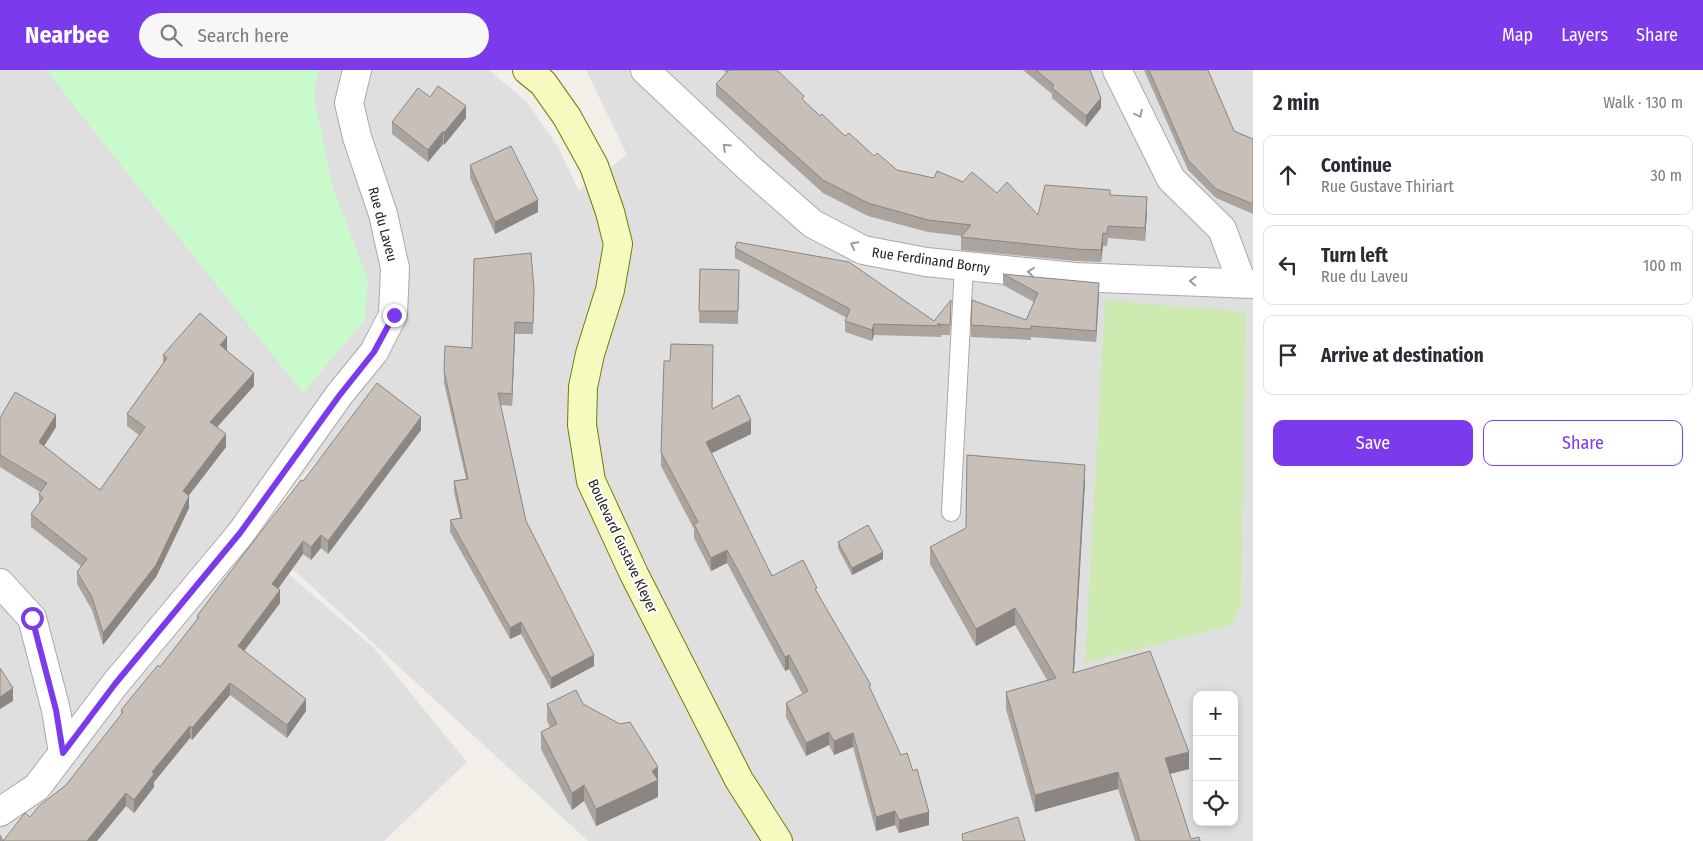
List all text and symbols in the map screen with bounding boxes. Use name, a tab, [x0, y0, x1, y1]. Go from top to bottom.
search box	[139, 13, 489, 58]
text: Nearbee	[25, 21, 109, 49]
icon: search	[157, 21, 185, 49]
text: Search here	[197, 24, 289, 47]
text: Map	[1502, 24, 1533, 46]
text: Layers	[1561, 24, 1608, 46]
text: Share	[1636, 24, 1678, 46]
text: 2 min	[1273, 90, 1320, 116]
text: Walk · 130 m	[1603, 93, 1683, 112]
one-way arrow	[1132, 109, 1143, 118]
one-way arrow	[722, 144, 731, 153]
text: Continue	[1321, 154, 1392, 177]
icon: ahead	[1274, 161, 1302, 189]
text: 30 m	[1650, 166, 1682, 185]
text: Rue Gustave Thiriart	[1321, 177, 1454, 196]
street label: Rue du Laveu	[364, 185, 401, 263]
one-way arrow	[850, 241, 859, 251]
street label: Rue Ferdinand Borny	[871, 244, 992, 277]
text: Turn left	[1321, 244, 1388, 267]
icon: left	[1274, 251, 1302, 279]
text: 100 m	[1643, 256, 1682, 275]
one-way arrow	[1026, 267, 1034, 278]
text: Rue du Laveu	[1321, 267, 1408, 286]
one-way arrow	[1189, 276, 1197, 287]
route end	[383, 304, 406, 327]
icon: arrive	[1274, 341, 1302, 369]
text: Arrive at destination	[1321, 344, 1484, 367]
button: Save	[1273, 420, 1473, 466]
button: Share	[1483, 420, 1683, 466]
street label: Boulevard Gustave Kleyer	[584, 477, 661, 616]
route start	[21, 607, 44, 630]
map controls	[1193, 691, 1238, 826]
button: +	[1193, 691, 1238, 736]
button: −	[1193, 736, 1238, 781]
button: locate	[1193, 781, 1238, 826]

